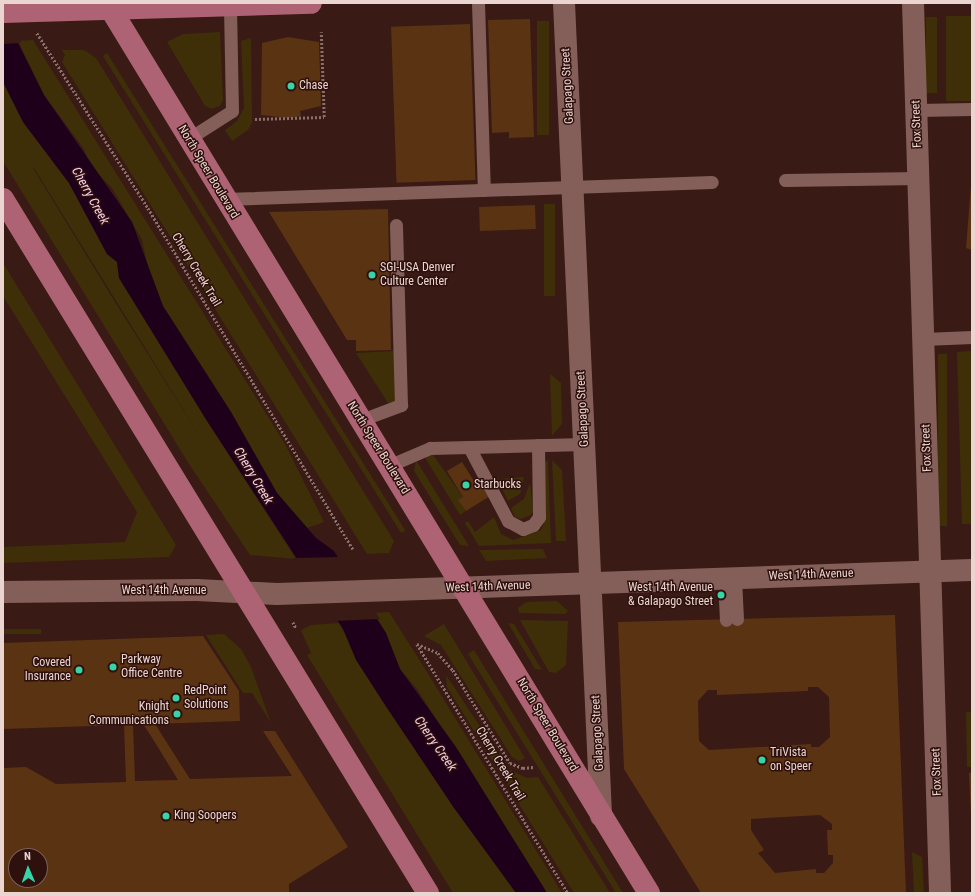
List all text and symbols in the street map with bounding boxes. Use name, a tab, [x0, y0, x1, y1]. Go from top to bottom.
street label: Galapago Street	[559, 48, 577, 124]
place label: Chase	[299, 79, 328, 93]
marker: Chase	[286, 81, 296, 91]
street label: Fox Street	[909, 100, 925, 148]
street label: North Speer Boulevard	[174, 123, 242, 221]
water label: Cherry Creek	[68, 164, 112, 228]
street label: Cherry Creek Trail	[168, 230, 224, 310]
place label: SGI-USA Denver Culture Center	[380, 261, 455, 289]
marker: SGI-USA Denver Culture Center	[367, 270, 377, 280]
street label: Galapago Street	[574, 371, 592, 447]
street label: North Speer Boulevard	[344, 399, 412, 497]
street label: Fox Street	[919, 424, 935, 472]
water label: Cherry Creek	[230, 445, 276, 507]
place label: Starbucks	[474, 478, 521, 492]
marker: Starbucks	[461, 480, 471, 490]
street label: West 14th Avenue	[768, 566, 854, 584]
street label: West 14th Avenue	[445, 578, 531, 596]
place label: West 14th Avenue & Galapago Street	[628, 581, 713, 609]
street label: West 14th Avenue	[122, 584, 206, 598]
marker: West 14th Avenue & Galapago Street	[716, 590, 726, 600]
place label: Parkway Office Centre	[121, 653, 182, 681]
place label: Covered Insurance	[25, 656, 71, 684]
marker: Parkway Office Centre	[108, 662, 118, 672]
marker: Covered Insurance	[74, 665, 84, 675]
street label: North Speer Boulevard	[513, 676, 581, 774]
place label: RedPoint Solutions	[184, 684, 228, 712]
marker: RedPoint Solutions	[171, 693, 181, 703]
street label: Galapago Street	[589, 695, 607, 771]
place label: Knight Communications	[89, 700, 169, 728]
marker: Knight Communications	[172, 709, 182, 719]
water label: Cherry Creek	[410, 714, 460, 774]
street label: Cherry Creek Trail	[472, 724, 528, 804]
place label: TriVista on Speer	[770, 746, 812, 774]
street label: Fox Street	[929, 748, 945, 796]
marker: TriVista on Speer	[757, 755, 767, 765]
place label: King Soopers	[174, 809, 237, 823]
marker: King Soopers	[161, 811, 171, 821]
north arrow	[8, 848, 48, 888]
text: N	[24, 850, 31, 863]

